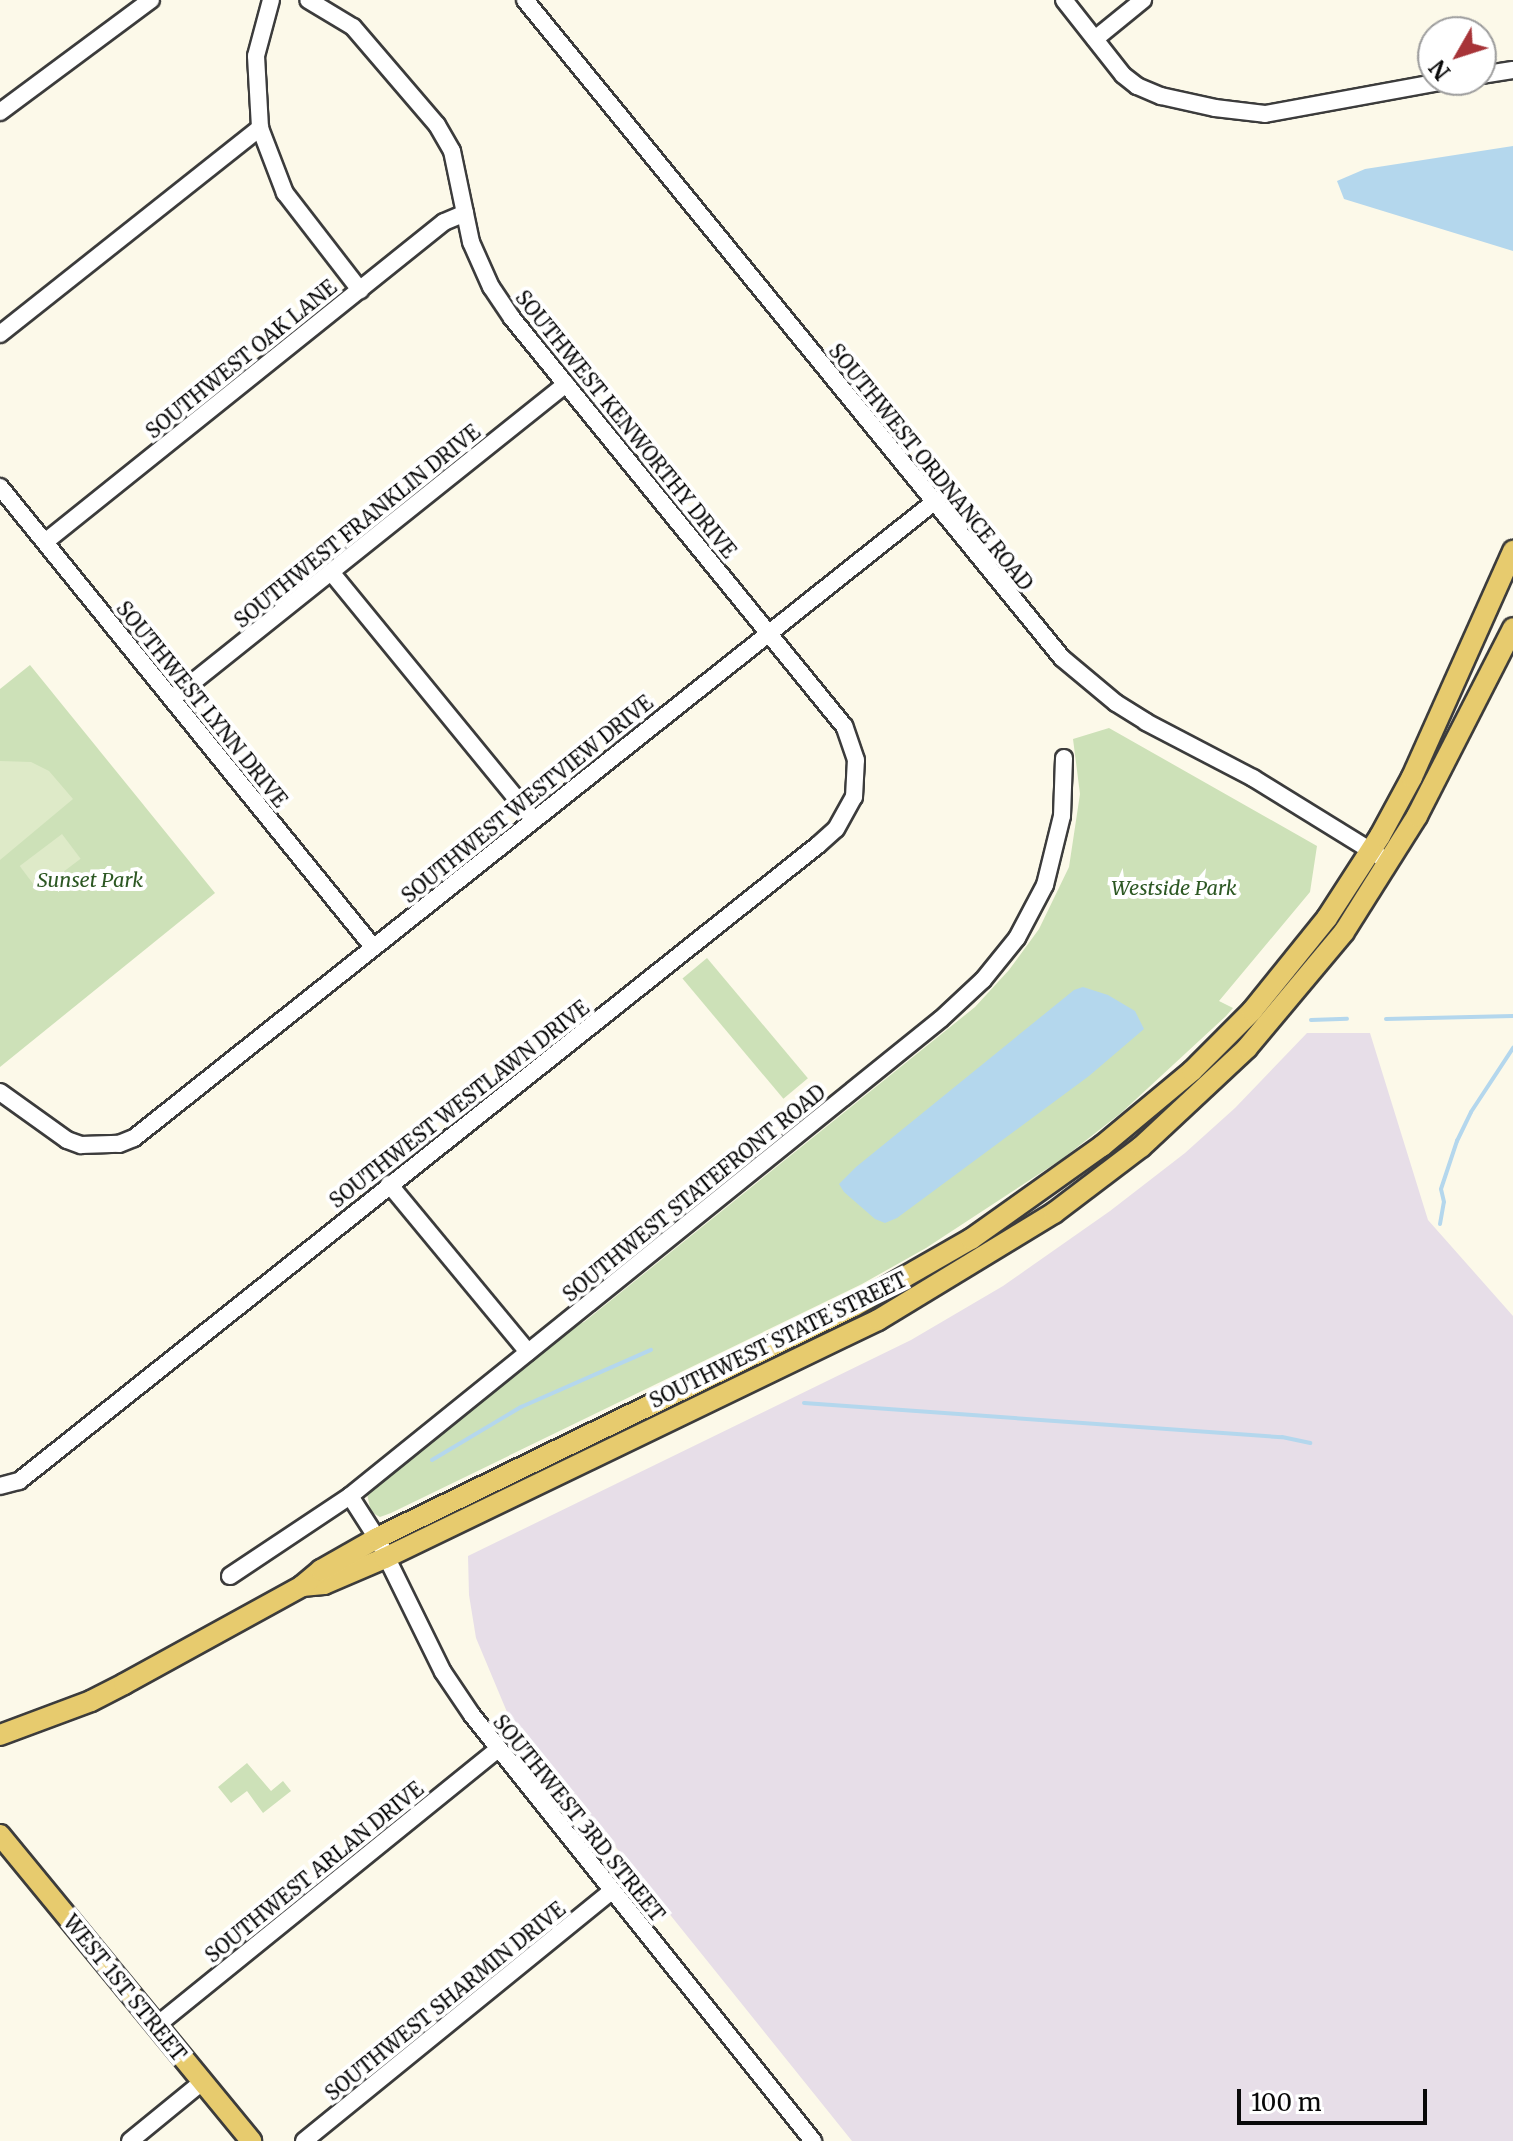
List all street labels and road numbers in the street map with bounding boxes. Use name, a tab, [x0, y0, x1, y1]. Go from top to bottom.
street label: SOUTHWEST OAK LANE	[141, 275, 341, 443]
street label: SOUTHWEST KENWORTHY DRIVE	[511, 286, 741, 562]
street label: SOUTHWEST ORDNANCE ROAD	[824, 339, 1038, 595]
street label: SOUTHWEST FRANKLIN DRIVE	[229, 419, 485, 633]
street label: SOUTHWEST LYNN DRIVE	[112, 596, 292, 812]
street label: SOUTHWEST WESTVIEW DRIVE	[397, 690, 657, 908]
street label: SOUTHWEST WESTLAWN DRIVE	[325, 995, 593, 1213]
street label: SOUTHWEST STATEFRONT ROAD	[558, 1080, 830, 1306]
street label: SOUTHWEST STATE STREET	[646, 1267, 910, 1413]
street label: SOUTHWEST 3RD STREET	[488, 1710, 670, 1926]
street label: SOUTHWEST ARLAN DRIVE	[200, 1777, 428, 1967]
street label: SOUTHWEST SHARMIN DRIVE	[320, 1897, 570, 2105]
street label: WEST 1ST STREET	[59, 1910, 191, 2066]

